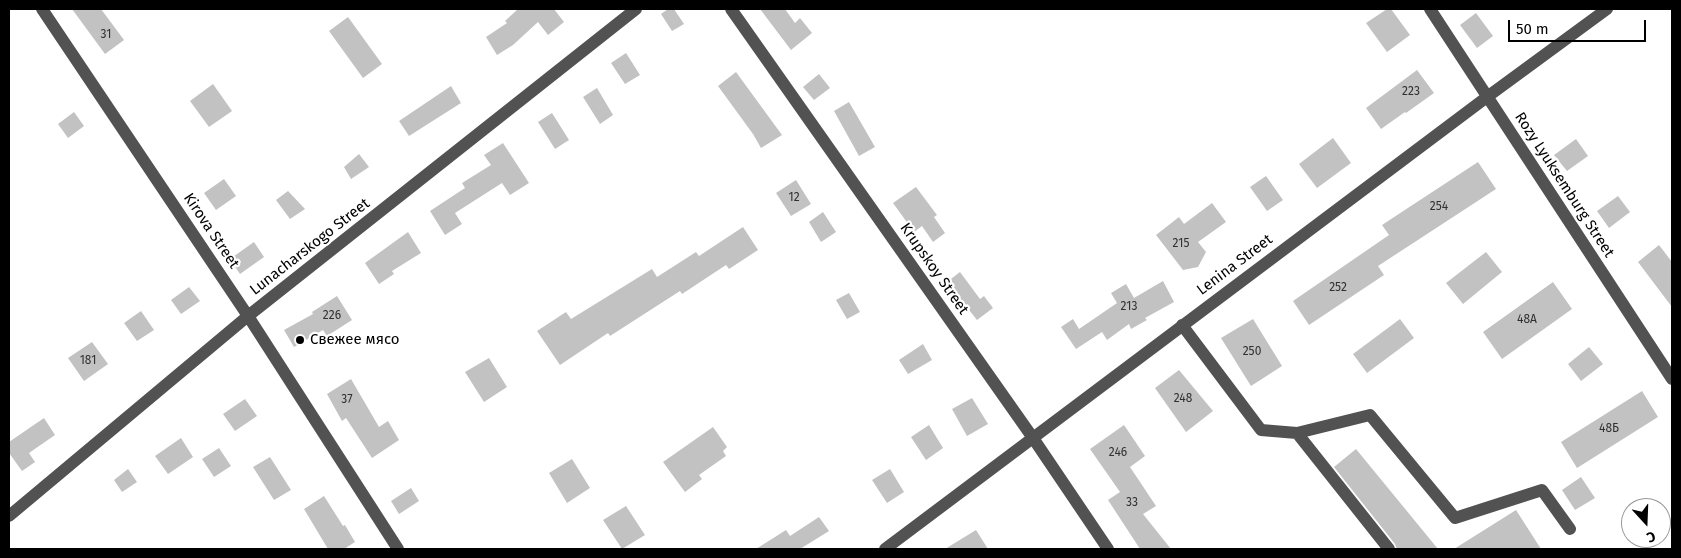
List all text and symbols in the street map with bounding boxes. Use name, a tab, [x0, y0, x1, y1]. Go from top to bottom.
scale bar	[1511, 10, 1648, 42]
text: 50 m	[1516, 20, 1549, 38]
house number: 31	[101, 28, 111, 42]
house number: 223	[1402, 85, 1420, 99]
street label: Rozy Lyuksemburg Street	[1510, 109, 1618, 261]
street label: Kirova Street	[179, 190, 243, 272]
house number: 12	[788, 191, 800, 205]
street label: Lunacharskogo Street	[247, 195, 373, 299]
house number: 254	[1430, 200, 1448, 214]
street label: Krupskoy Street	[896, 220, 972, 318]
street label: Lenina Street	[1194, 231, 1276, 299]
house number: 215	[1173, 237, 1189, 251]
house number: 252	[1329, 281, 1347, 295]
house number: 213	[1121, 300, 1137, 314]
house number: 226	[323, 309, 341, 323]
house number: 48А	[1517, 313, 1537, 327]
place label: Свежее мясо	[310, 331, 400, 349]
marker: Свежее мясо	[294, 334, 306, 346]
house number: 250	[1243, 345, 1261, 359]
house number: 181	[80, 354, 96, 368]
house number: 248	[1174, 392, 1192, 406]
house number: 37	[341, 393, 353, 407]
house number: 48Б	[1599, 422, 1619, 436]
house number: 246	[1109, 446, 1127, 460]
house number: 33	[1126, 496, 1138, 510]
north arrow	[1621, 498, 1671, 548]
text: С	[1644, 527, 1658, 546]

